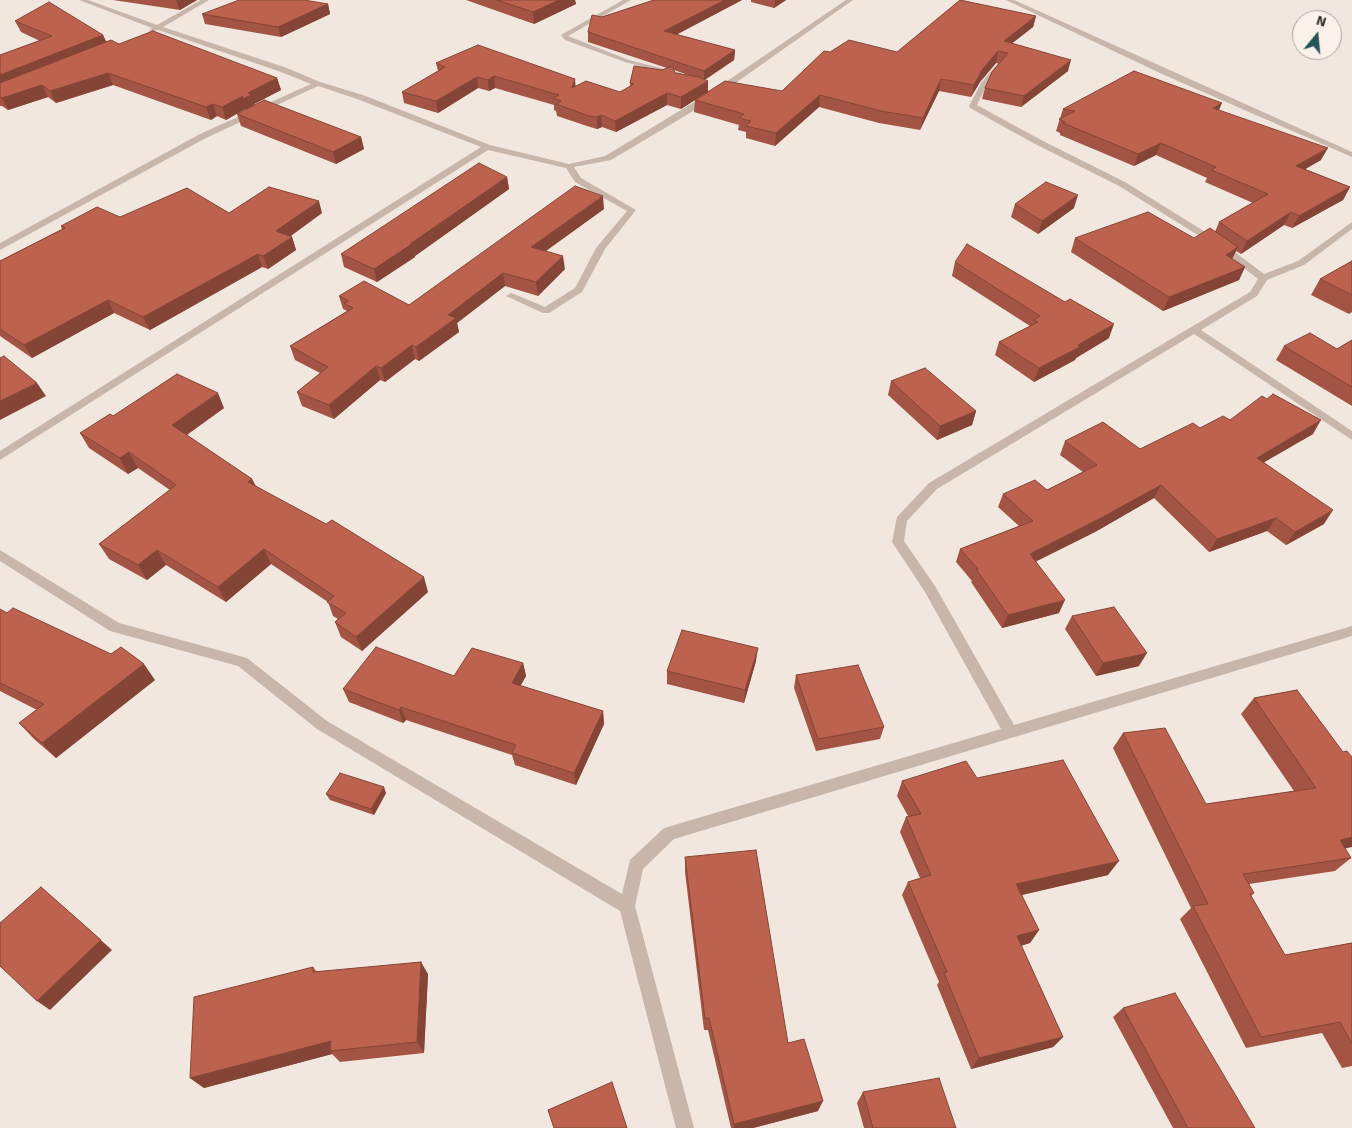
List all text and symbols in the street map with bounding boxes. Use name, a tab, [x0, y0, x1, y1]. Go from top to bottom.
north arrow	[1292, 10, 1342, 60]
text: N	[1314, 12, 1328, 31]

